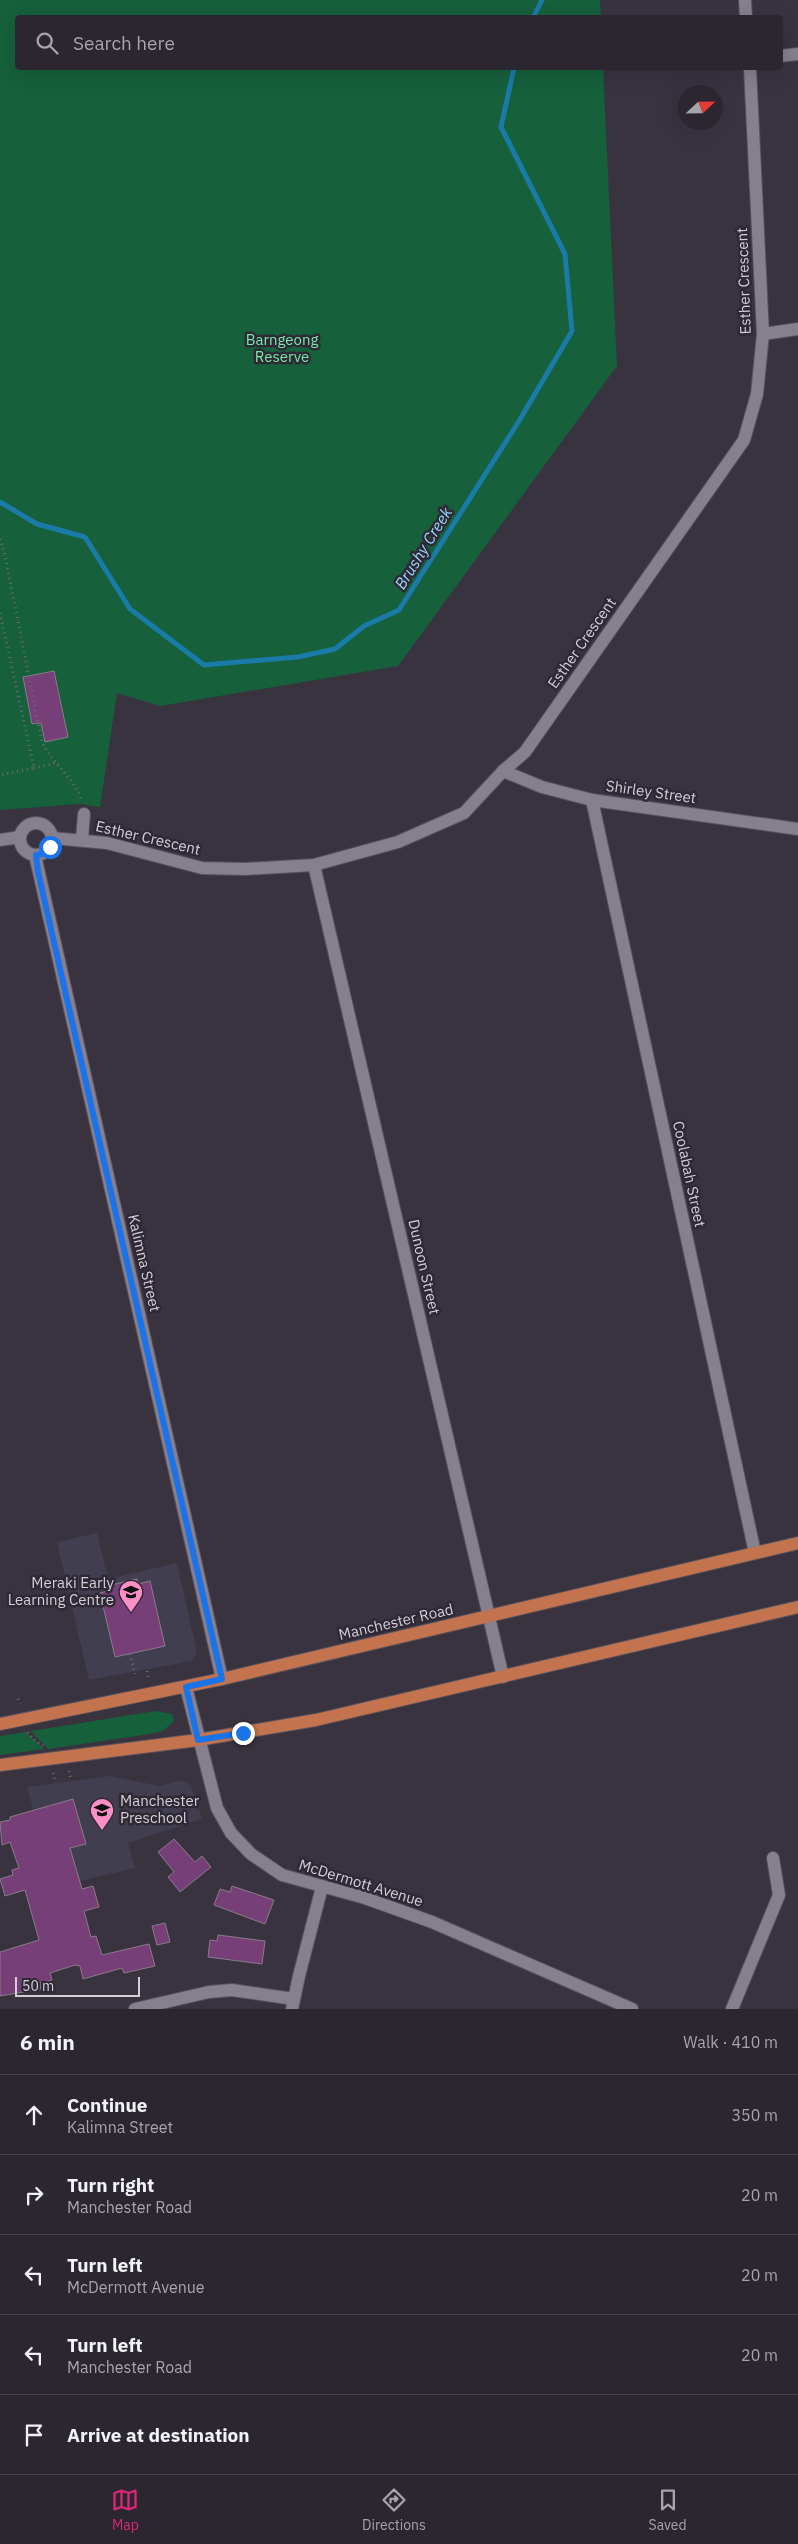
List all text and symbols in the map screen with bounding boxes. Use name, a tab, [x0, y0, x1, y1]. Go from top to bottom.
search box	[15, 15, 783, 70]
icon: search	[33, 29, 61, 57]
text: Search here	[73, 31, 175, 55]
north arrow	[678, 85, 723, 130]
street label: Esther Crescent	[732, 227, 755, 335]
park label: Barngeong Reserve	[246, 330, 318, 366]
water label: Brushy Creek	[390, 503, 456, 593]
street label: Esther Crescent	[543, 594, 620, 692]
street label: Shirley Street	[605, 776, 697, 807]
street label: Esther Crescent	[94, 816, 202, 859]
route start	[39, 836, 62, 859]
street label: Coolabah Street	[669, 1119, 710, 1229]
street label: Kalimna Street	[124, 1212, 165, 1313]
street label: Dunoon Street	[404, 1217, 445, 1316]
place label: Meraki Early Learning Centre	[8, 1573, 115, 1609]
school or university icon: Meraki Early Learning Centre	[118, 1579, 144, 1613]
street label: Manchester Road	[337, 1599, 455, 1644]
route end	[232, 1722, 255, 1745]
place label: Manchester Preschool	[120, 1791, 200, 1827]
school or university icon: Manchester Preschool	[89, 1797, 115, 1831]
street label: McDermott Avenue	[297, 1855, 426, 1910]
scale bar	[15, 1974, 140, 1997]
text: 50 m	[22, 1977, 54, 1995]
text: 6 min	[20, 2028, 75, 2056]
text: Walk · 410 m	[683, 2032, 778, 2052]
text: Continue	[67, 2093, 147, 2117]
icon: ahead	[20, 2101, 48, 2129]
text: 350 m	[731, 2105, 778, 2125]
text: Kalimna Street	[67, 2117, 173, 2137]
text: Turn right	[67, 2173, 154, 2197]
icon: right	[20, 2181, 48, 2209]
text: 20 m	[741, 2185, 778, 2205]
text: Manchester Road	[67, 2197, 192, 2217]
text: Turn left	[67, 2253, 143, 2277]
icon: left	[20, 2261, 48, 2289]
text: 20 m	[741, 2265, 778, 2285]
text: McDermott Avenue	[67, 2277, 205, 2297]
text: Turn left	[67, 2333, 143, 2357]
icon: left	[20, 2341, 48, 2369]
text: 20 m	[741, 2345, 778, 2365]
text: Manchester Road	[67, 2357, 192, 2377]
icon: arrive	[20, 2421, 48, 2449]
text: Arrive at destination	[67, 2423, 250, 2447]
tab: Map	[111, 2486, 139, 2534]
tab: Directions	[362, 2486, 426, 2534]
tab: Saved	[649, 2486, 687, 2534]

